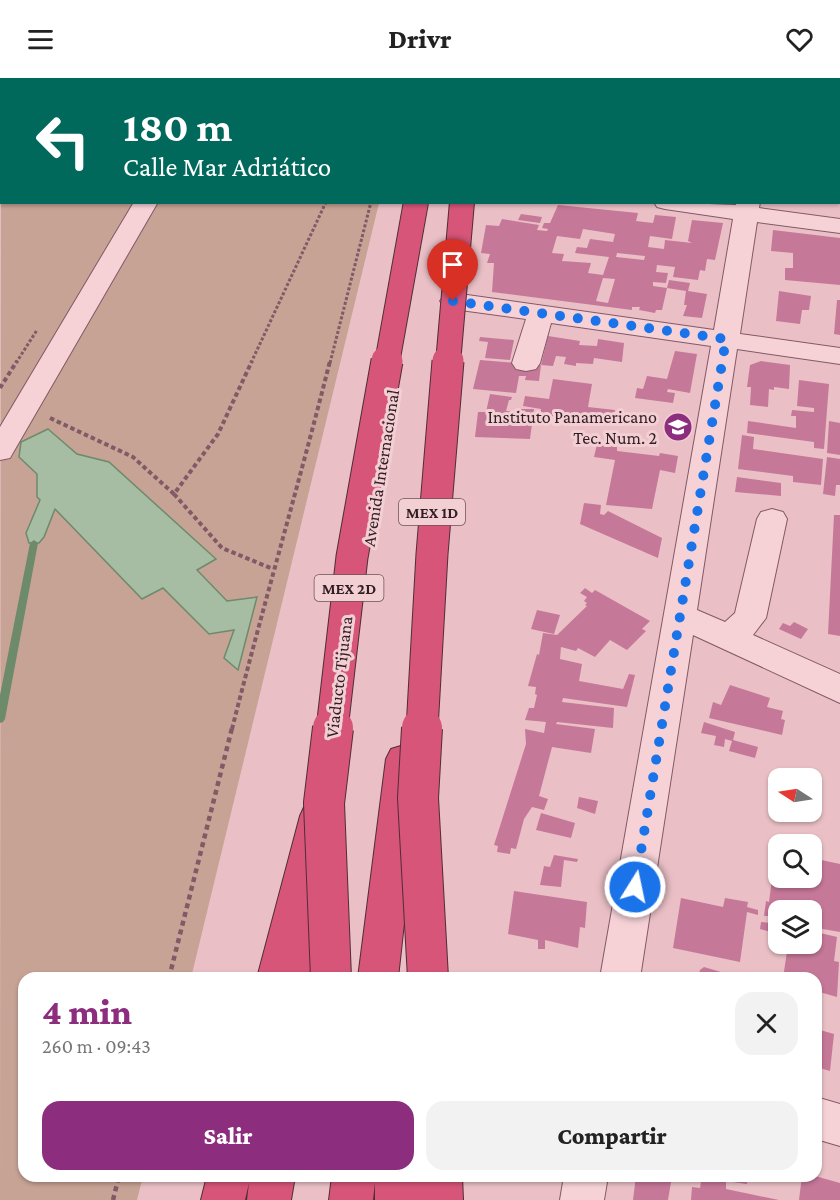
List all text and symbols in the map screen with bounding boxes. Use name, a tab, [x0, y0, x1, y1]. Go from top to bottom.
icon: menu	[24, 23, 57, 56]
icon: heart	[783, 23, 816, 56]
text: Drivr	[388, 24, 452, 54]
icon: left	[24, 102, 102, 180]
text: 180 m	[123, 103, 232, 150]
text: Calle Mar Adriático	[123, 152, 331, 182]
pin	[427, 239, 478, 301]
icon: arrive	[436, 248, 469, 281]
street label: Avenida Internacional	[359, 388, 403, 548]
place label: Instituto Panamericano Tec. Num. 2	[488, 407, 657, 448]
school or university icon: Instituto Panamericano Tec. Num. 2	[662, 411, 694, 443]
road number: MEX 1D	[399, 499, 465, 525]
road number: MEX 2D	[314, 575, 384, 601]
street label: Viaducto Tijuana	[322, 615, 357, 739]
north arrow	[768, 768, 822, 822]
map controls	[768, 768, 822, 954]
button: search	[768, 834, 822, 888]
position arrow	[603, 855, 667, 919]
button: layers	[768, 900, 822, 954]
text: 4 min	[42, 992, 132, 1032]
button: close	[735, 992, 798, 1055]
text: 260 m · 09:43	[42, 1035, 151, 1057]
button: Salir	[42, 1101, 414, 1170]
button: Compartir	[426, 1101, 798, 1170]

